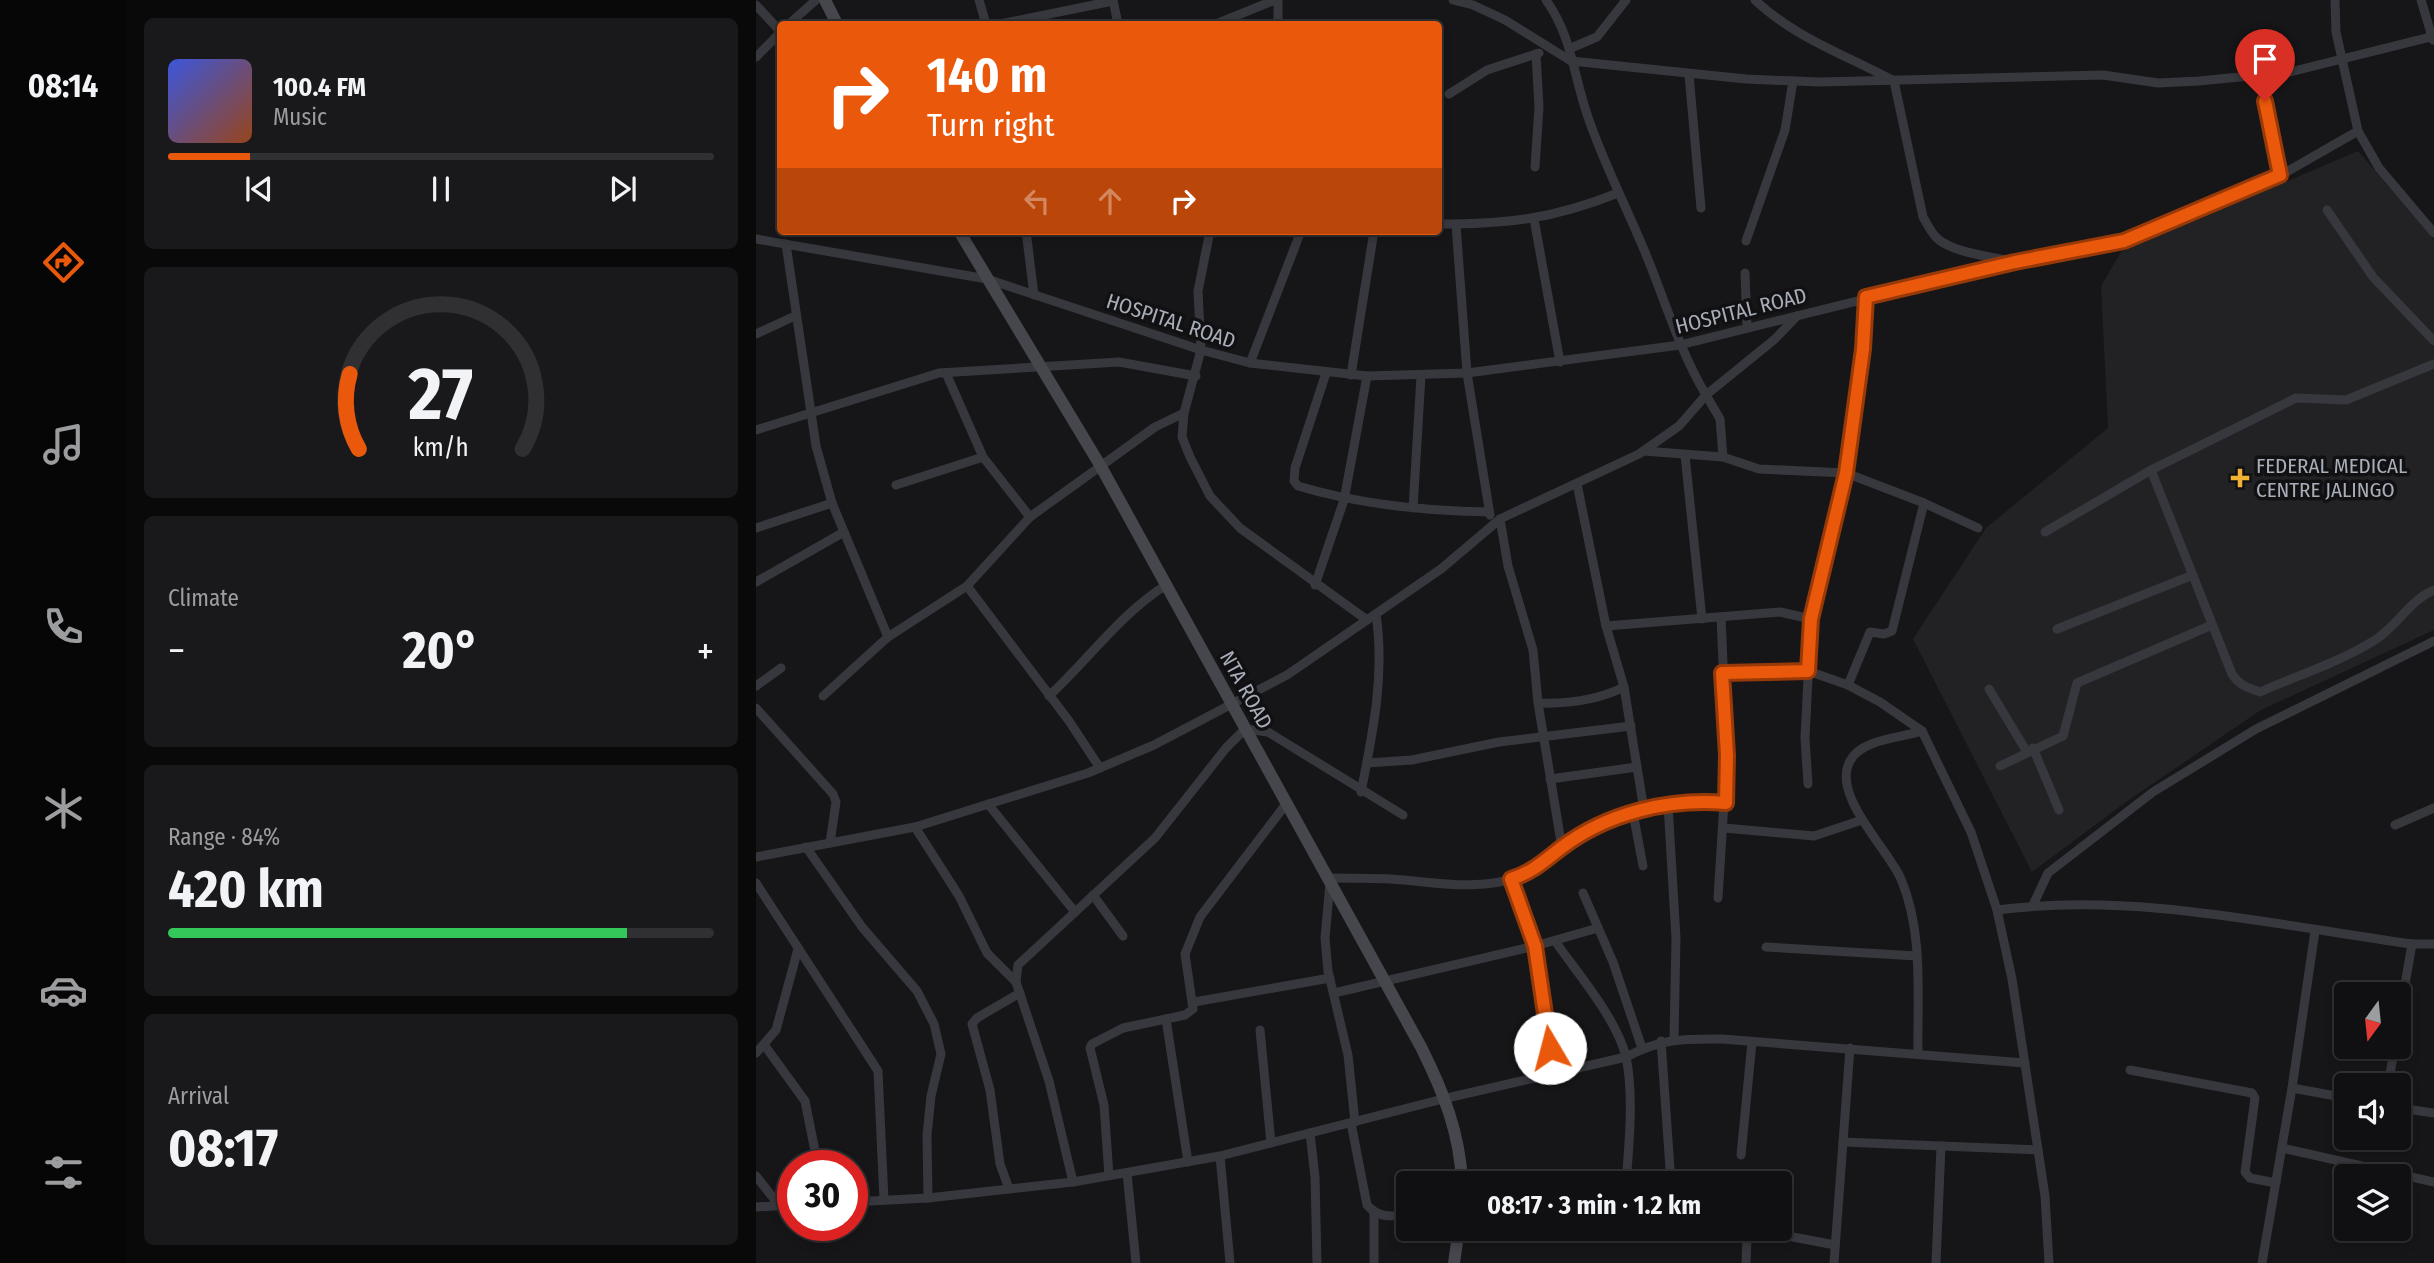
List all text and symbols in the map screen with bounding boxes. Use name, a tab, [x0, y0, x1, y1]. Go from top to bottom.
pin	[2235, 29, 2295, 101]
icon: arrive	[2246, 40, 2284, 78]
text: 140 m	[927, 46, 1047, 105]
icon: right	[812, 49, 903, 140]
text: 08:14	[28, 67, 98, 105]
text: 100.4 FM	[273, 72, 366, 103]
text: Music	[273, 103, 327, 131]
text: Turn right	[927, 106, 1054, 144]
icon: previous	[240, 170, 278, 208]
icon: pause	[422, 170, 460, 208]
icon: next	[604, 170, 642, 208]
icon: left	[1018, 182, 1056, 220]
icon: ahead	[1091, 182, 1129, 220]
icon: right	[1164, 182, 1202, 220]
icon: directions	[39, 238, 88, 287]
street label: HOSPITAL ROAD	[1673, 282, 1809, 340]
street label: HOSPITAL ROAD	[1103, 288, 1239, 354]
text: 27	[408, 351, 473, 438]
icon: music	[39, 420, 88, 469]
text: km/h	[413, 432, 469, 462]
place label: FEDERAL MEDICAL CENTRE JALINGO	[2256, 453, 2408, 503]
marker: FEDERAL MEDICAL CENTRE JALINGO	[2230, 468, 2250, 488]
text: Climate	[168, 584, 239, 612]
icon: phone	[39, 602, 88, 651]
text: 20°	[403, 619, 479, 682]
text: −	[168, 628, 185, 674]
text: +	[697, 628, 714, 674]
street label: NTA ROAD	[1214, 647, 1278, 733]
icon: climate	[39, 784, 88, 833]
text: Range · 84%	[168, 823, 280, 851]
text: 420 km	[168, 858, 324, 921]
icon: car	[39, 966, 88, 1015]
north arrow	[2334, 982, 2412, 1059]
map controls	[2334, 982, 2411, 1241]
position arrow	[1513, 1011, 1587, 1085]
button: sound	[2334, 1073, 2411, 1150]
text: Arrival	[168, 1082, 229, 1110]
text: 08:17	[168, 1117, 278, 1180]
icon: filters	[39, 1148, 88, 1197]
speed limit sign: 30	[777, 1150, 868, 1241]
button: layers	[2334, 1164, 2411, 1241]
text: 08:17 · 3 min · 1.2 km	[1487, 1190, 1701, 1221]

